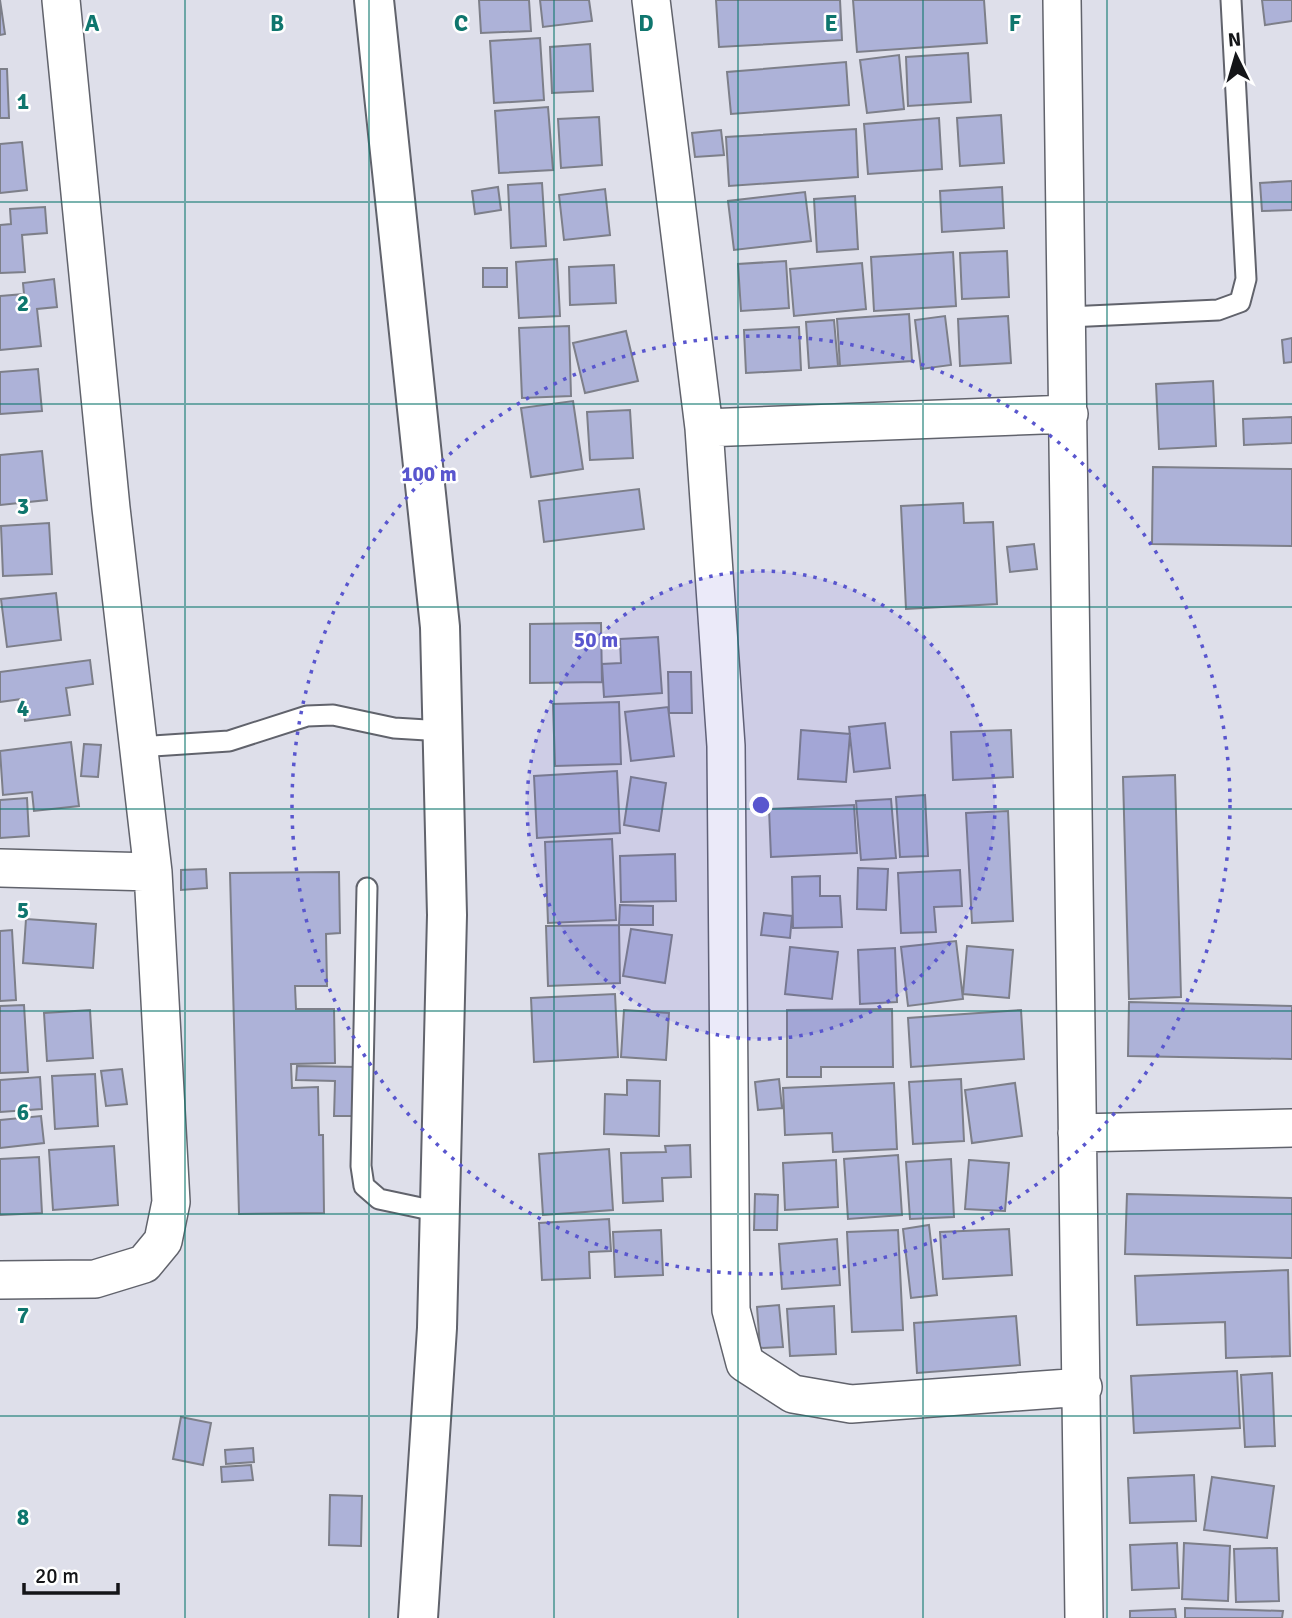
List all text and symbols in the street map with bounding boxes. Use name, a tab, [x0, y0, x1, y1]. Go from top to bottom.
text: A	[85, 9, 100, 38]
text: B	[270, 9, 284, 38]
text: C	[454, 9, 468, 38]
text: D	[638, 9, 654, 38]
text: E	[824, 9, 838, 38]
text: F	[1009, 9, 1021, 38]
north arrow	[1201, 21, 1271, 91]
text: N	[1227, 28, 1242, 53]
text: 1	[17, 87, 29, 116]
text: 2	[17, 289, 29, 318]
text: 100 m	[401, 461, 457, 487]
text: 3	[17, 492, 29, 521]
text: 50 m	[574, 627, 618, 653]
text: 4	[17, 694, 29, 723]
centre of rings	[749, 793, 773, 817]
text: 5	[17, 896, 29, 925]
text: 6	[17, 1098, 29, 1127]
text: 7	[17, 1301, 29, 1330]
text: 8	[17, 1503, 29, 1532]
scale bar	[24, 1552, 119, 1596]
text: 20 m	[35, 1563, 79, 1589]

